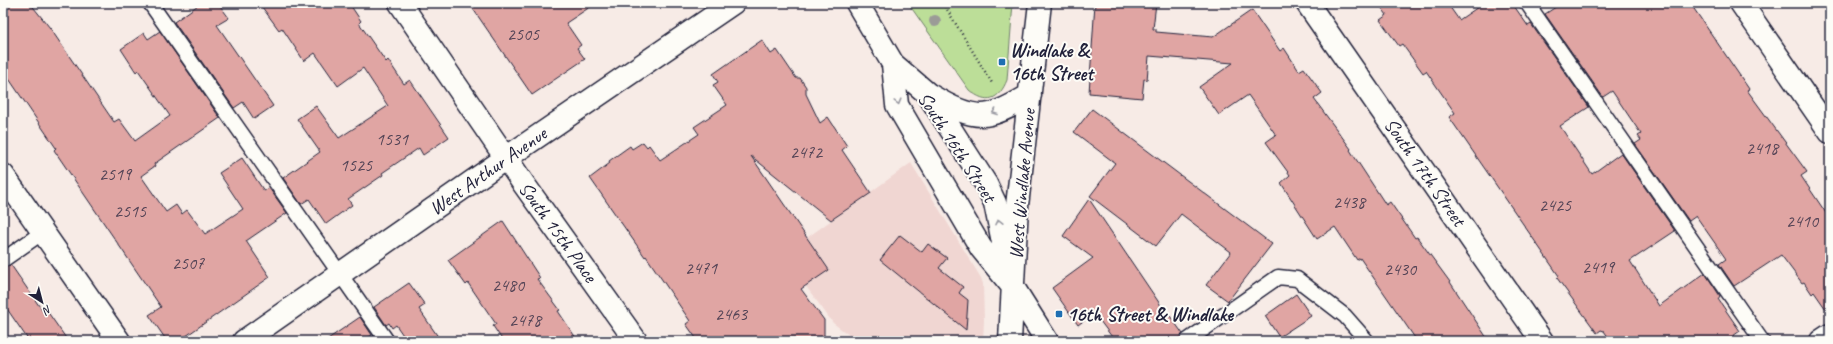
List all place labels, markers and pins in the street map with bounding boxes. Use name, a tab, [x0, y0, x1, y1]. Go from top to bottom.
place label: Windlake & 16th Street	[1010, 38, 1095, 86]
marker: Windlake & 16th Street	[997, 57, 1007, 67]
place label: 16th Street & Windlake	[1067, 302, 1234, 327]
marker: 16th Street & Windlake	[1054, 309, 1064, 319]

